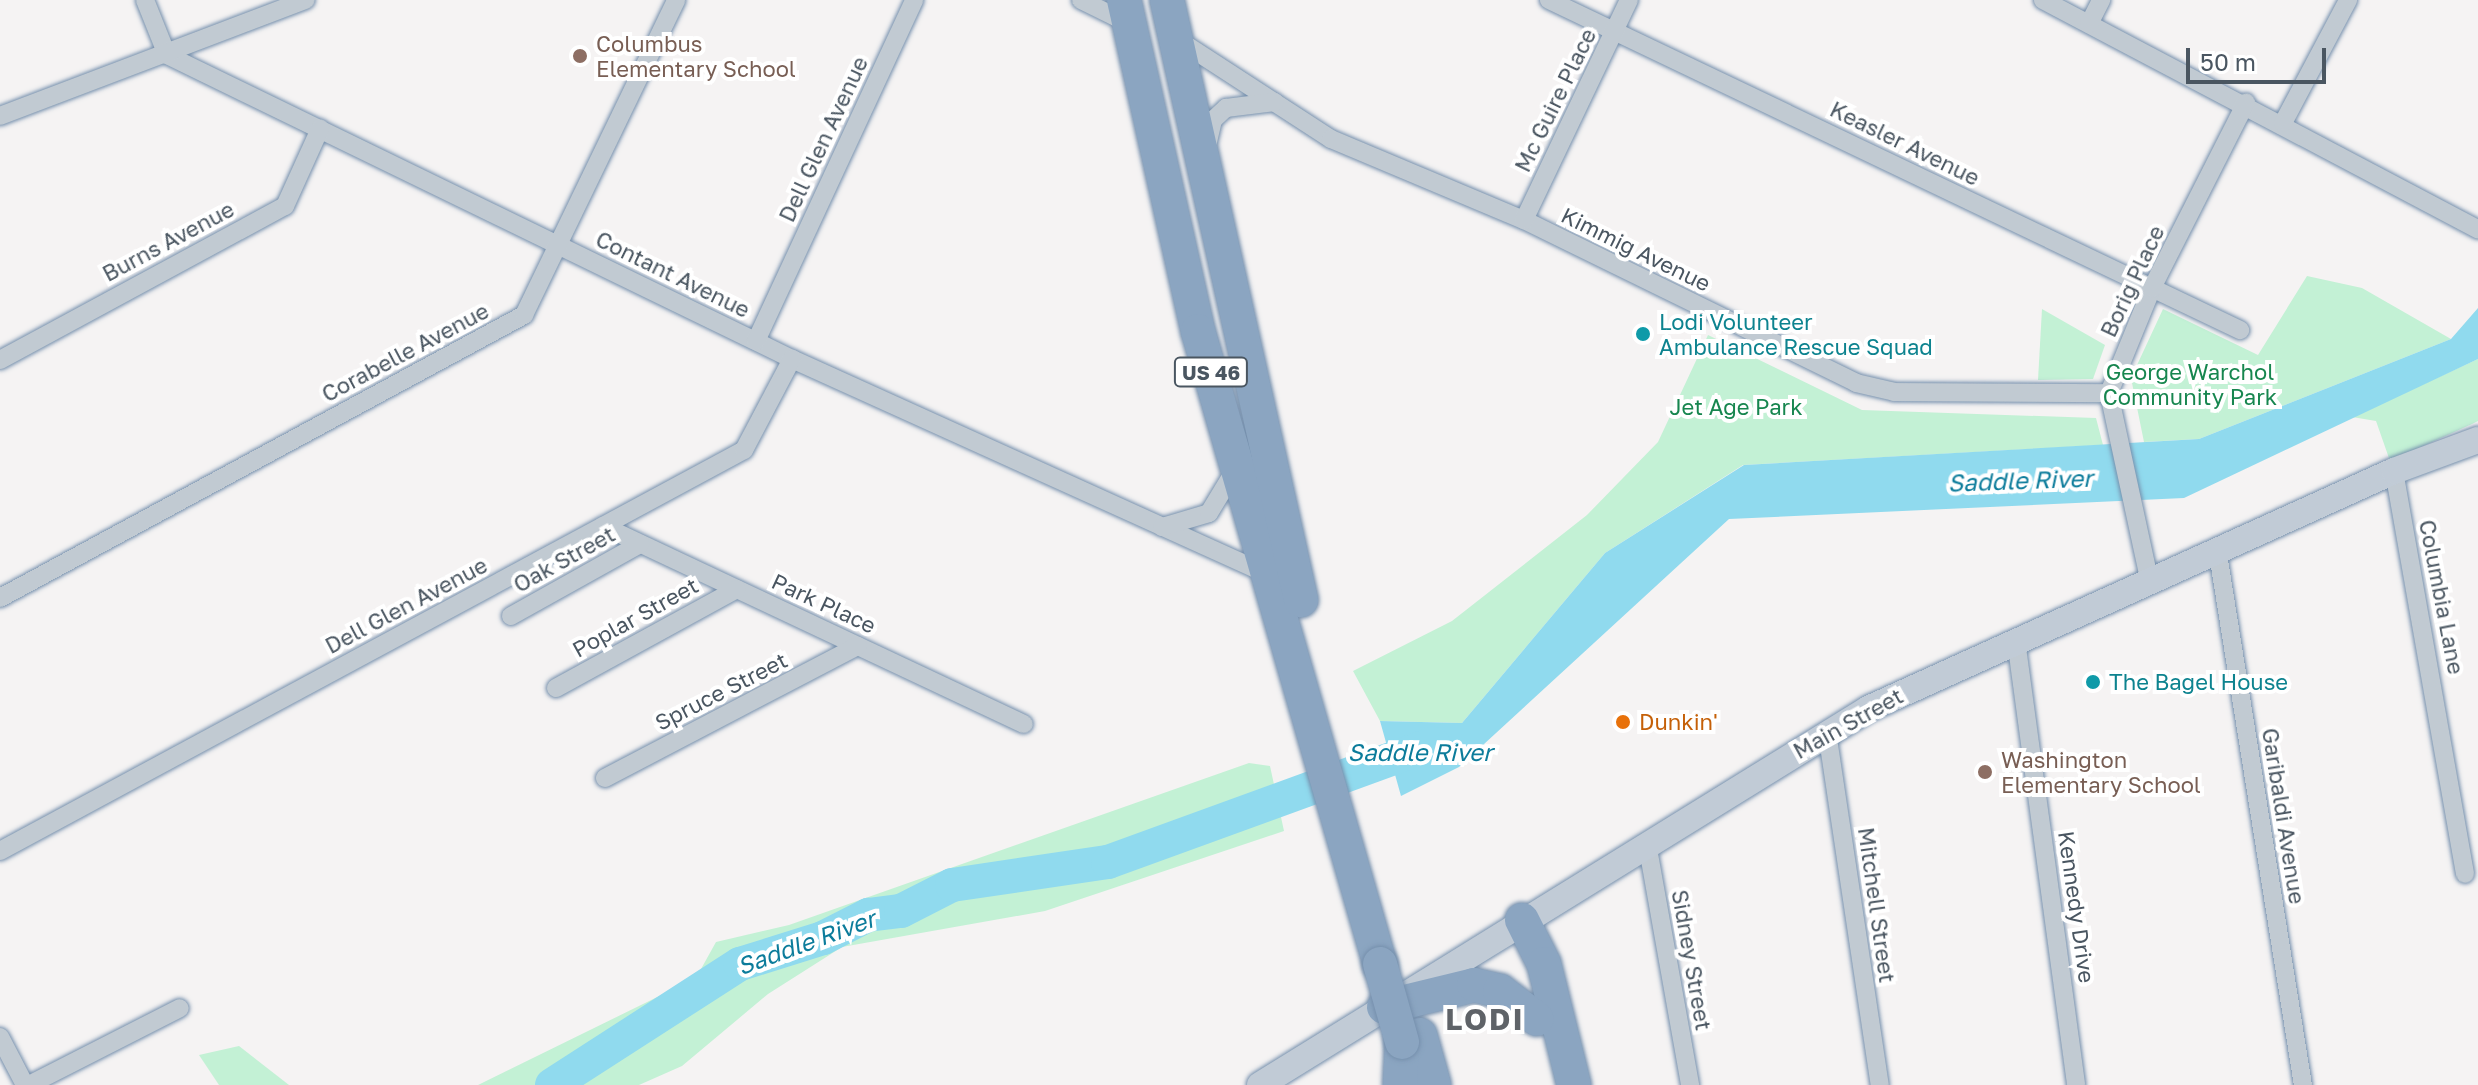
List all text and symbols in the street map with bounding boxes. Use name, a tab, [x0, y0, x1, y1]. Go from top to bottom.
street label: Mc Guire Place	[1509, 24, 1601, 176]
place label: Columbus Elementary School	[596, 30, 796, 82]
scale bar	[2190, 32, 2330, 82]
marker: Columbus Elementary School	[571, 47, 589, 65]
text: 50 m	[2200, 47, 2256, 76]
street label: Dell Glen Avenue	[773, 52, 873, 226]
street label: Keasler Avenue	[1826, 95, 1984, 191]
street label: Burns Avenue	[98, 195, 238, 287]
street label: Kimmig Avenue	[1557, 201, 1715, 297]
street label: Borig Place	[2095, 221, 2169, 341]
street label: Contant Avenue	[592, 225, 754, 323]
street label: Corabelle Avenue	[317, 297, 493, 407]
place label: Lodi Volunteer Ambulance Rescue Squad	[1659, 308, 1933, 360]
marker: Lodi Volunteer Ambulance Rescue Squad	[1634, 325, 1652, 343]
road number: US 46	[1173, 356, 1249, 388]
park label: George Warchol Community Park	[2103, 358, 2277, 410]
park label: Jet Age Park	[1669, 394, 1803, 420]
water label: Saddle River	[1947, 463, 2093, 497]
street label: Columbia Lane	[2414, 518, 2470, 676]
street label: Oak Street	[509, 520, 619, 598]
street label: Dell Glen Avenue	[321, 551, 491, 659]
street label: Park Place	[768, 567, 880, 639]
street label: Poplar Street	[568, 572, 702, 662]
street label: Spruce Street	[650, 646, 792, 736]
place label: The Bagel House	[2109, 669, 2288, 695]
marker: The Bagel House	[2084, 673, 2102, 691]
street label: Main Street	[1789, 682, 1907, 764]
place label: Dunkin'	[1639, 709, 1718, 735]
marker: Dunkin'	[1614, 713, 1632, 731]
street label: Garibaldi Avenue	[2257, 726, 2311, 906]
water label: Saddle River	[1348, 738, 1492, 766]
place label: Washington Elementary School	[2001, 746, 2201, 798]
marker: Washington Elementary School	[1976, 763, 1994, 781]
street label: Mitchell Street	[1853, 826, 1901, 984]
street label: Kennedy Drive	[2053, 829, 2101, 985]
street label: Sidney Street	[1667, 888, 1717, 1032]
water label: Saddle River	[733, 904, 879, 980]
district label: LODI	[1445, 1001, 1525, 1037]

